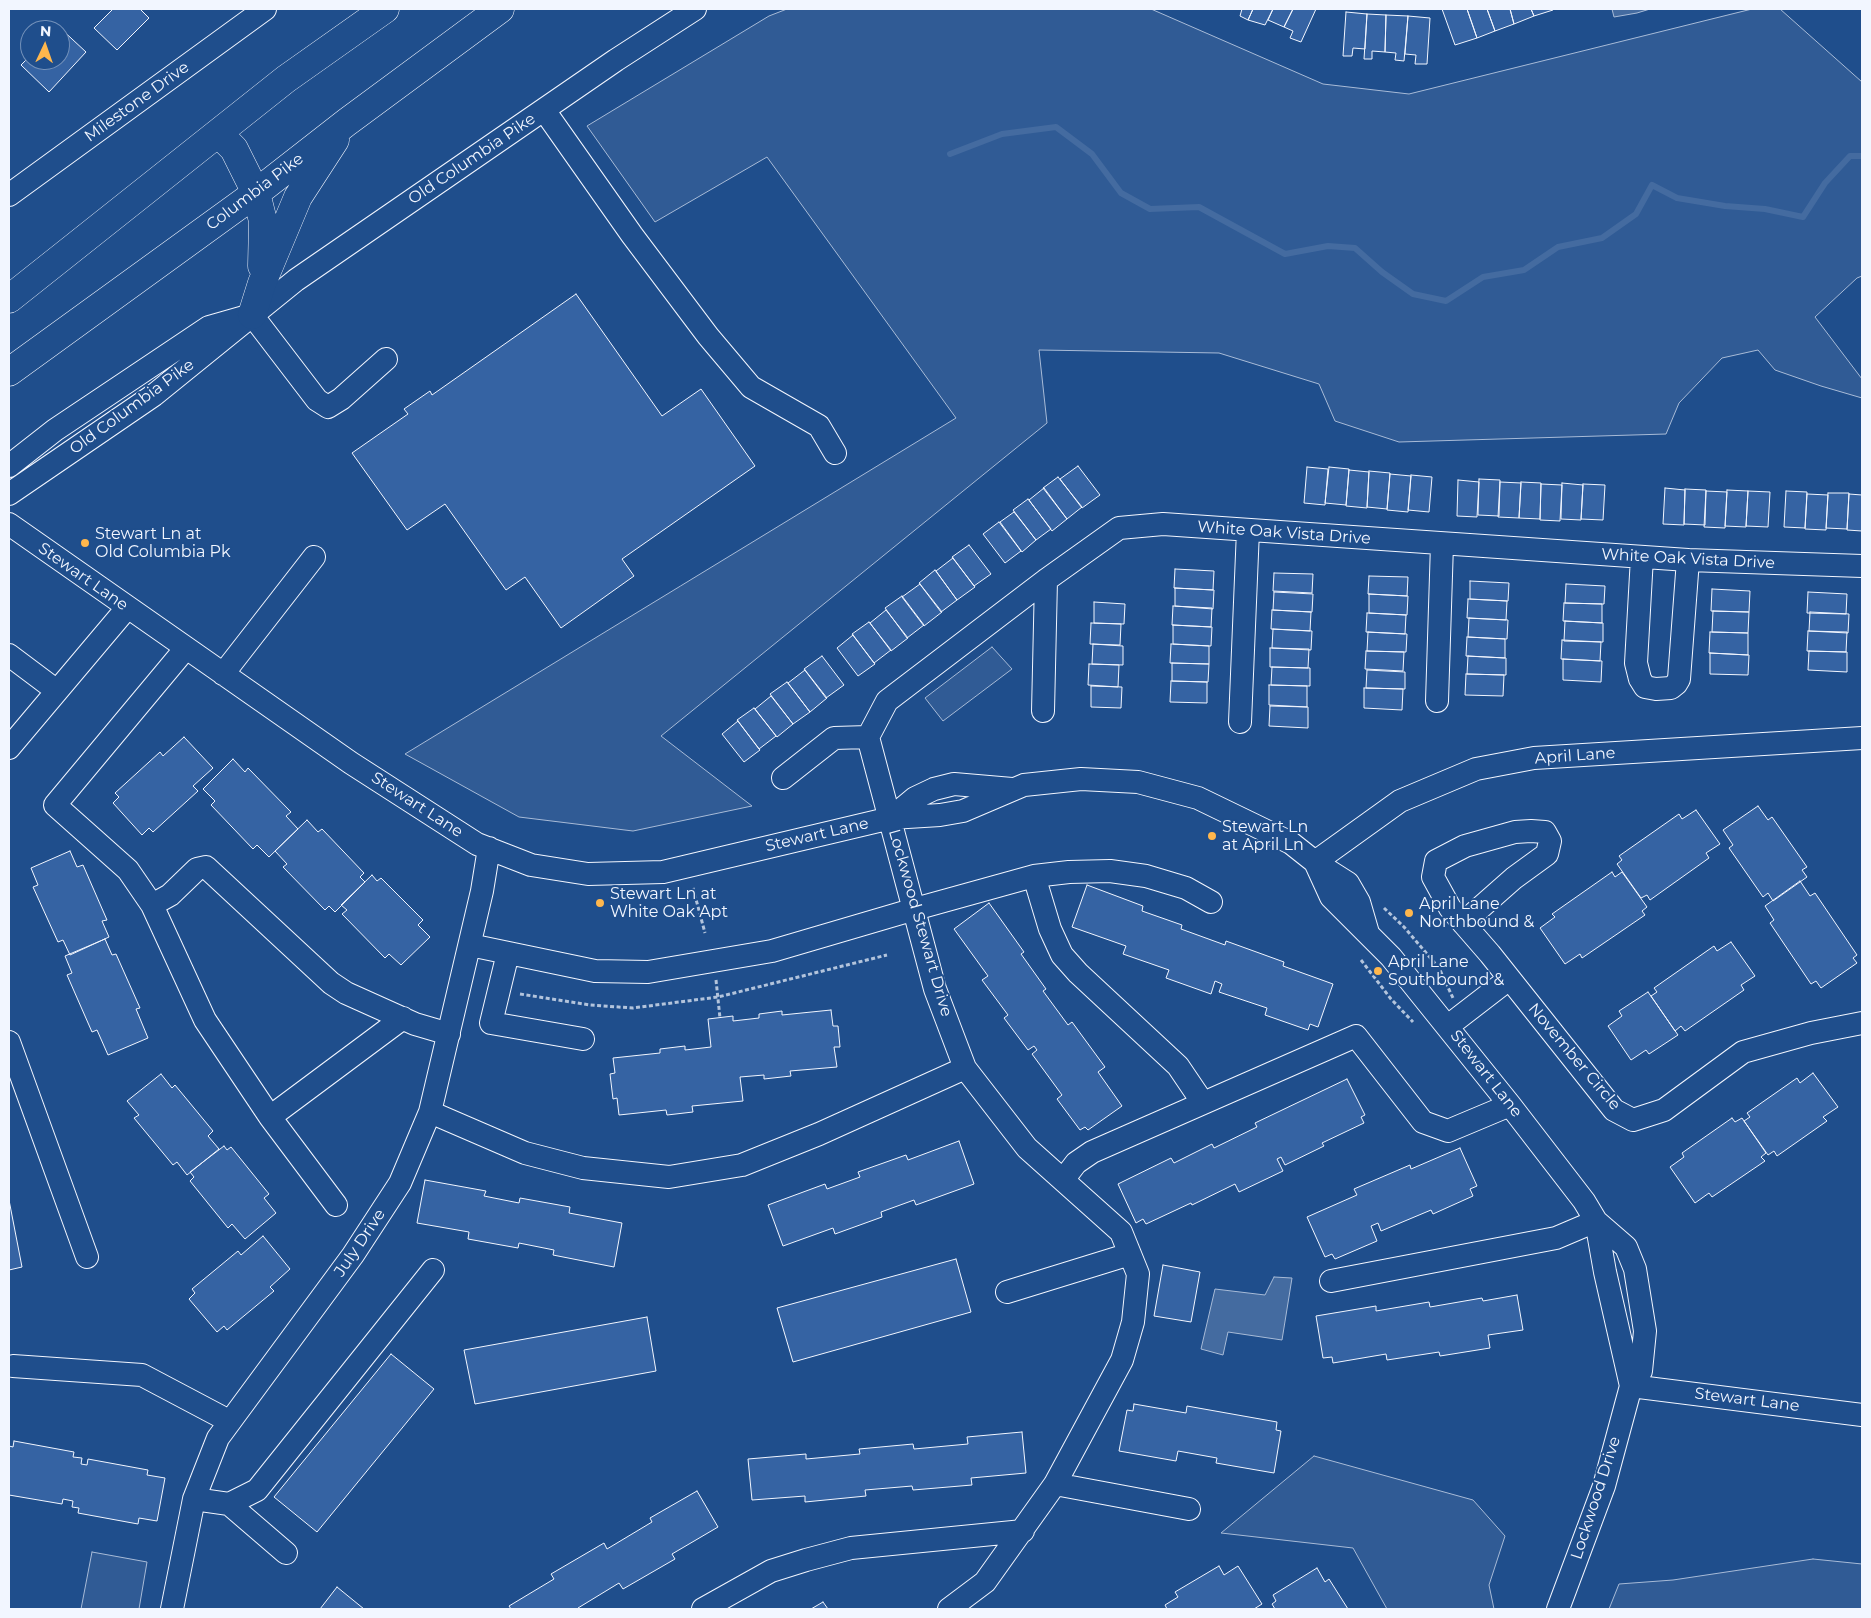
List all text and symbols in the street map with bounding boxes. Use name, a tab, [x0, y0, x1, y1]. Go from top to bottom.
north arrow	[20, 20, 70, 70]
text: N	[40, 22, 52, 40]
street label: Milestone Drive	[81, 58, 193, 146]
street label: Old Columbia Pike	[405, 109, 539, 209]
street label: Columbia Pike	[203, 149, 307, 235]
street label: Old Columbia Pike	[66, 355, 198, 459]
street label: White Oak Vista Drive	[1197, 517, 1371, 549]
place label: Stewart Ln at Old Columbia Pk	[95, 524, 231, 562]
marker: Stewart Ln at Old Columbia Pk	[79, 537, 91, 549]
street label: Stewart Lane	[34, 539, 132, 615]
street label: White Oak Vista Drive	[1601, 545, 1775, 573]
street label: April Lane	[1534, 744, 1616, 768]
street label: Stewart Lane	[368, 768, 466, 842]
street label: Stewart Lane	[763, 814, 871, 856]
place label: Stewart Ln at April Ln	[1222, 817, 1308, 855]
street label: Lockwood Stewart Drive	[884, 827, 956, 1019]
marker: Stewart Ln at April Ln	[1206, 830, 1218, 842]
place label: Stewart Ln at White Oak Apt	[610, 884, 728, 922]
place label: April Lane Northbound &	[1419, 894, 1534, 932]
marker: Stewart Ln at White Oak Apt	[594, 897, 606, 909]
marker: April Lane Northbound &	[1403, 907, 1415, 919]
place label: April Lane Southbound &	[1388, 952, 1504, 990]
marker: April Lane Southbound &	[1372, 965, 1384, 977]
street label: November Circle	[1524, 1000, 1624, 1114]
street label: Stewart Lane	[1446, 1027, 1526, 1121]
street label: July Drive	[330, 1205, 390, 1281]
street label: Stewart Lane	[1694, 1384, 1800, 1416]
street label: Lockwood Drive	[1567, 1434, 1625, 1562]

